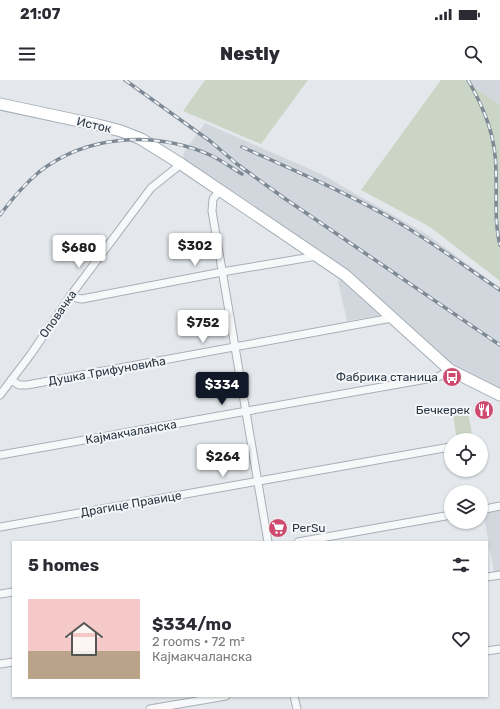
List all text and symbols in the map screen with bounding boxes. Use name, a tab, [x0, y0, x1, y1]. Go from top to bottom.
text: 21:07	[20, 5, 60, 23]
icon: menu	[16, 43, 38, 65]
text: Nestly	[220, 43, 280, 65]
icon: search	[462, 43, 484, 65]
street label: Исток	[75, 114, 113, 136]
pin: $302	[171, 233, 219, 267]
pin: $680	[55, 235, 103, 269]
text: $302	[178, 238, 212, 253]
text: $680	[62, 240, 96, 255]
street label: Оповачка	[36, 287, 80, 341]
pin: $752	[179, 310, 227, 344]
text: $752	[187, 315, 219, 330]
street label: Душка Трифуновића	[47, 354, 167, 388]
bus stop icon: Фабрика станица	[441, 366, 463, 388]
place label: Фабрика станица	[336, 370, 438, 384]
pin: $334	[198, 372, 246, 406]
text: $334	[205, 377, 239, 392]
restaurant icon: Бечкерек	[473, 399, 495, 421]
place label: Бечкерек	[416, 403, 471, 417]
street label: Кајмакчаланска	[84, 417, 178, 447]
map controls	[444, 433, 488, 529]
button: locate	[444, 433, 488, 477]
pin: $264	[199, 444, 247, 478]
text: $264	[206, 449, 240, 464]
button: layers	[444, 485, 488, 529]
street label: Драгице Правице	[79, 488, 183, 520]
supermarket icon: PerSu	[267, 517, 289, 539]
place label: PerSu	[292, 521, 326, 535]
icon: filters	[450, 554, 472, 576]
text: 5 homes	[28, 555, 99, 575]
text: $334/mo	[152, 614, 232, 634]
icon: home	[60, 615, 108, 663]
icon: heart	[450, 628, 472, 650]
text: 2 rooms · 72 m²	[152, 634, 245, 649]
text: Кајмакчаланска	[152, 649, 252, 664]

